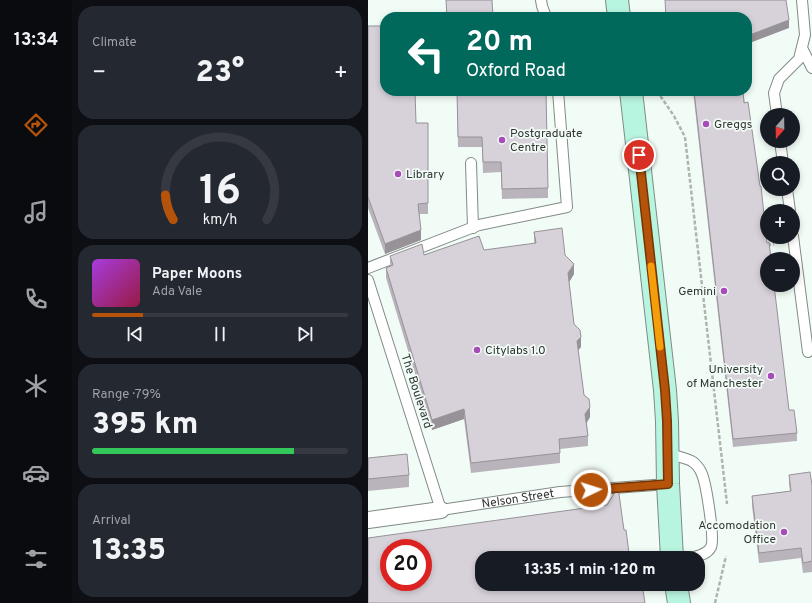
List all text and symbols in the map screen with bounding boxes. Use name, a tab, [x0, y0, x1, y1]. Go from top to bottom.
text: 20 m	[466, 25, 533, 61]
icon: left	[400, 28, 452, 80]
text: 13:34	[14, 29, 58, 52]
text: Climate	[92, 35, 137, 51]
text: 23°	[196, 55, 244, 92]
text: −	[92, 60, 106, 87]
text: +	[334, 60, 348, 87]
text: Oxford Road	[466, 60, 566, 83]
north arrow	[760, 108, 800, 148]
map controls	[760, 108, 800, 292]
icon: directions	[22, 111, 50, 139]
place label: Greggs	[714, 117, 752, 133]
marker: Greggs	[701, 119, 711, 129]
place label: Postgraduate Centre	[510, 126, 582, 156]
marker: Postgraduate Centre	[497, 135, 507, 145]
pin	[622, 138, 656, 172]
icon: arrive	[628, 144, 650, 166]
button: search	[760, 156, 800, 196]
text: 16	[199, 166, 241, 219]
place label: Library	[406, 167, 444, 183]
marker: Library	[393, 169, 403, 179]
icon: music	[22, 198, 50, 226]
button: +	[760, 204, 800, 244]
text: km/h	[203, 211, 237, 229]
button: −	[760, 252, 800, 292]
text: Paper Moons	[152, 265, 242, 284]
text: Ada Vale	[152, 284, 202, 300]
place label: Gemini	[678, 284, 716, 300]
icon: phone	[22, 285, 50, 313]
marker: Gemini	[719, 286, 729, 296]
icon: previous	[124, 323, 146, 345]
icon: pause	[209, 323, 231, 345]
icon: next	[294, 323, 316, 345]
place label: Citylabs 1.0	[485, 343, 546, 359]
marker: Citylabs 1.0	[472, 345, 482, 355]
street label: The Boulevard	[396, 352, 436, 431]
place label: University of Manchester	[686, 362, 763, 392]
marker: University of Manchester	[766, 371, 776, 381]
icon: climate	[22, 372, 50, 400]
text: Range · 79%	[92, 387, 161, 403]
text: 395 km	[92, 407, 198, 444]
icon: car	[22, 459, 50, 487]
position arrow	[570, 469, 612, 511]
street label: Nelson Street	[481, 486, 555, 513]
text: Arrival	[92, 513, 131, 529]
place label: Accomodation Office	[698, 518, 776, 548]
marker: Accomodation Office	[779, 527, 789, 537]
text: 13:35	[92, 533, 166, 570]
speed limit sign: 20	[380, 539, 432, 591]
icon: filters	[22, 545, 50, 573]
text: 13:35 · 1 min · 120 m	[524, 561, 656, 580]

